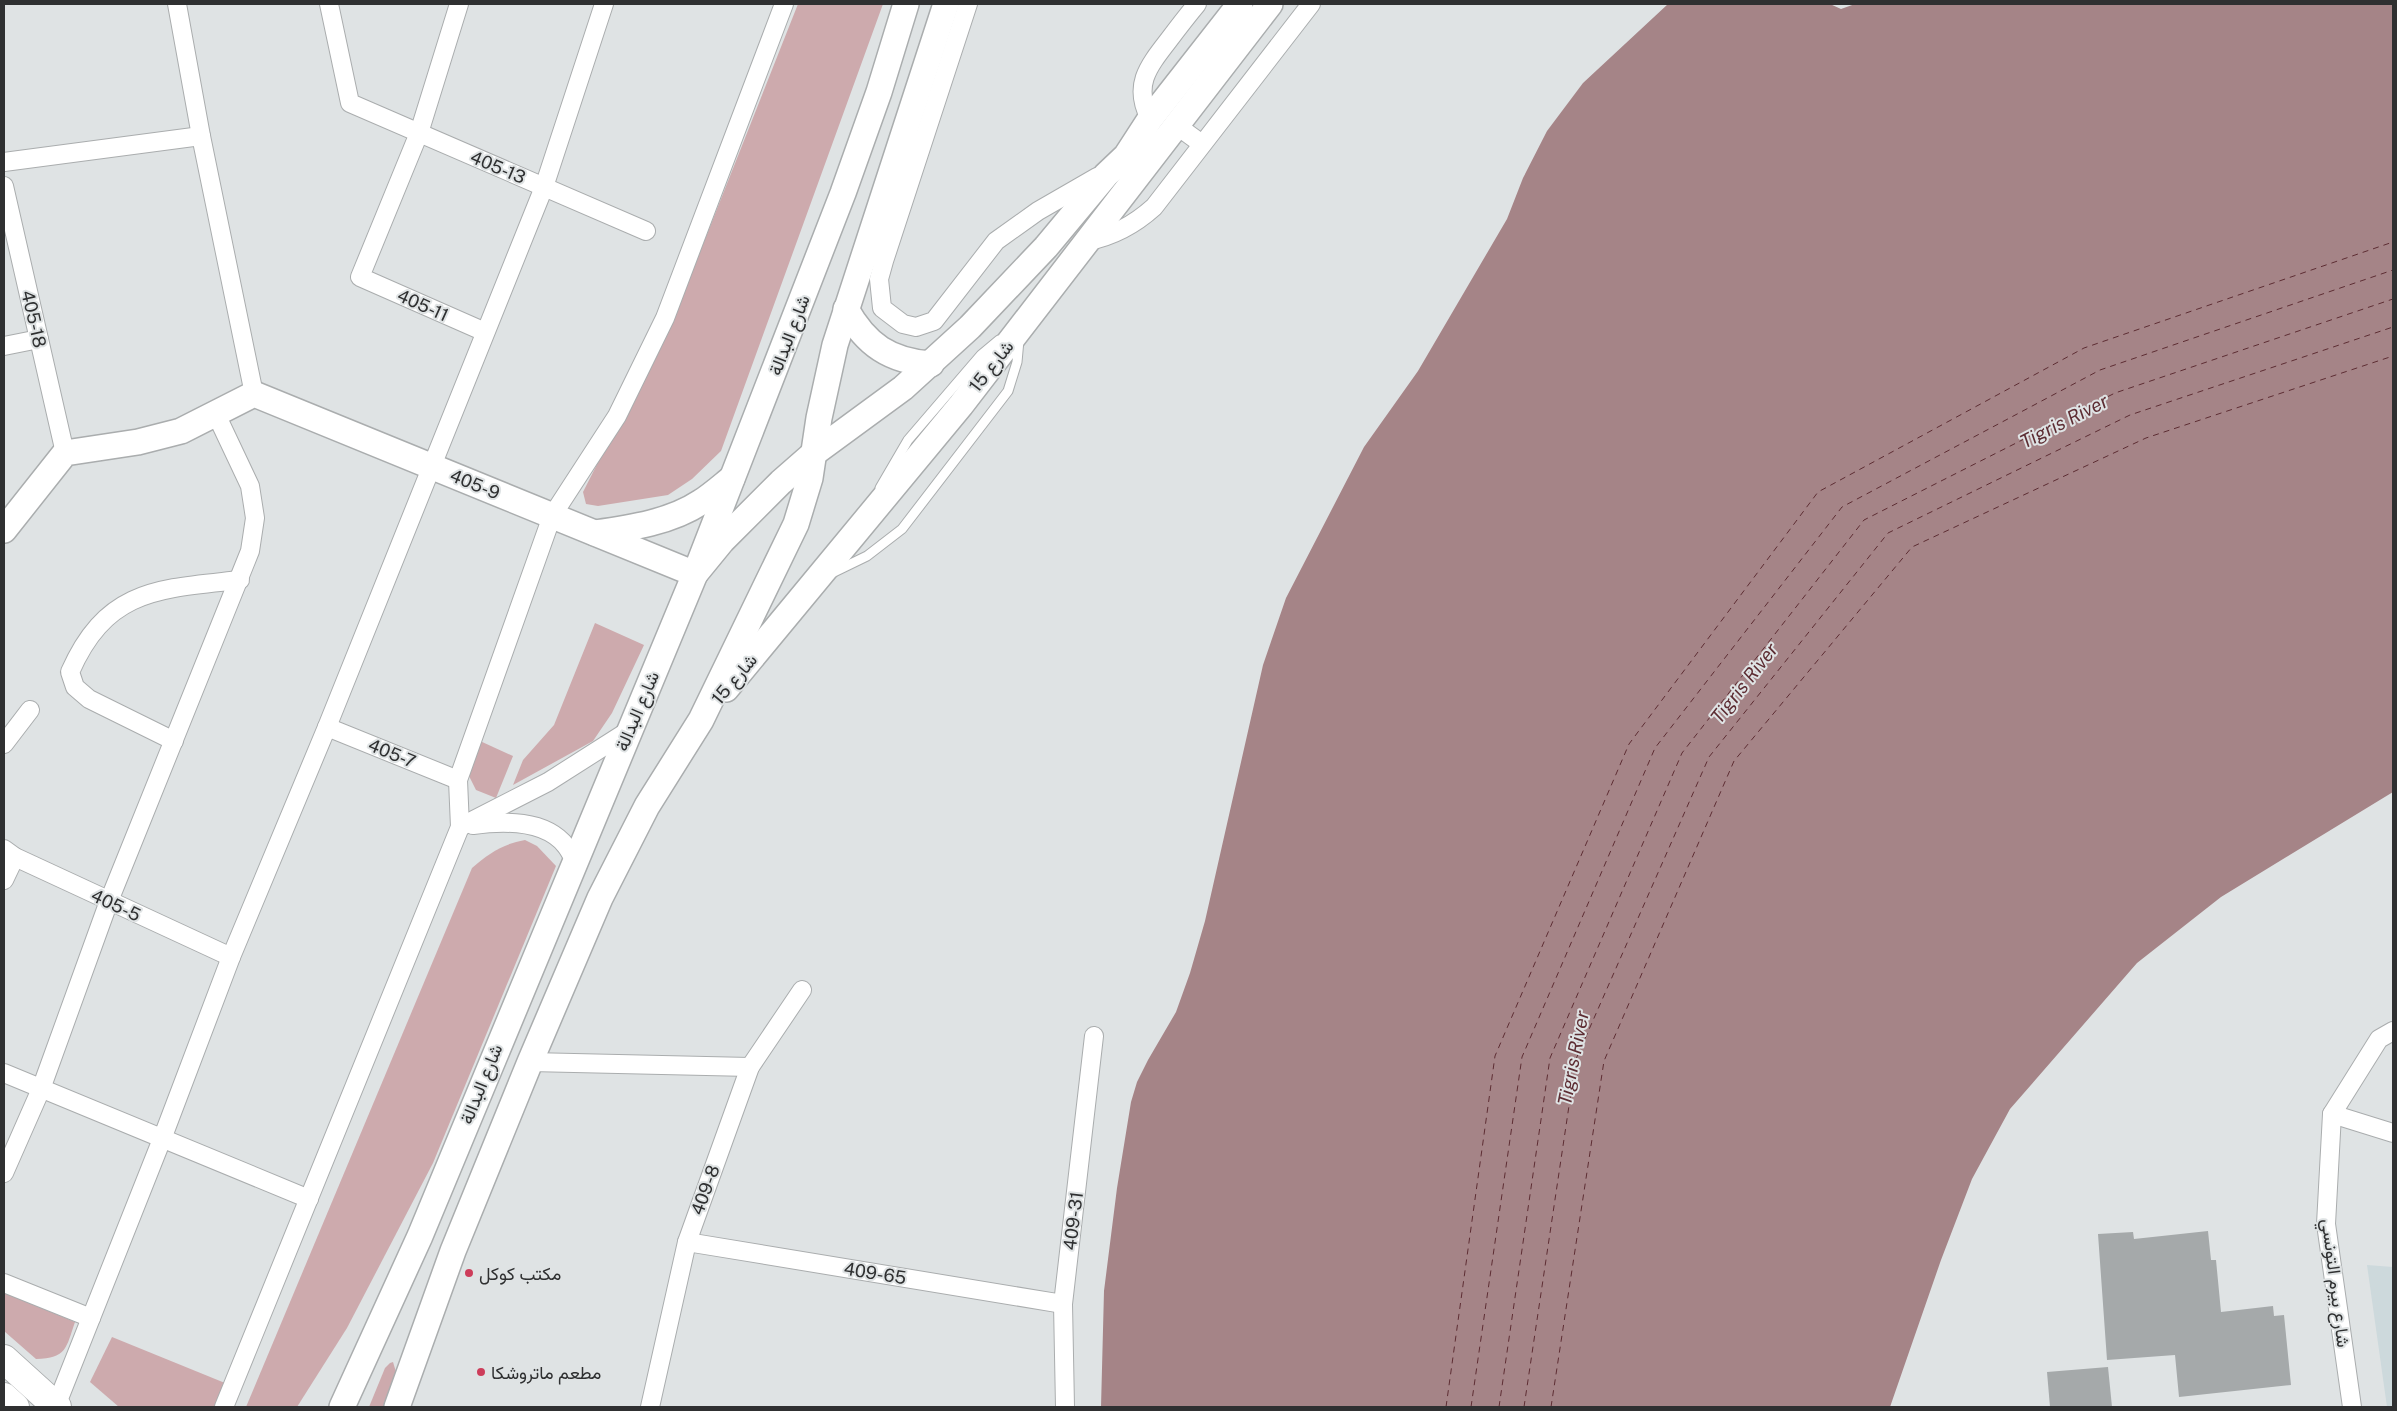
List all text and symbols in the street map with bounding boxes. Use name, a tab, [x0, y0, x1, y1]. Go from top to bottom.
street label: 405-13	[467, 146, 529, 188]
street label: 405-11	[394, 284, 452, 326]
street label: 405-18	[17, 288, 51, 350]
street label: شارع البدالة	[764, 292, 816, 379]
street label: شارع 15	[964, 336, 1019, 397]
water label: Tigris River	[2016, 389, 2112, 453]
street label: 405-9	[447, 465, 503, 503]
water label: Tigris River	[1706, 638, 1783, 728]
street label: شارع 15	[707, 649, 763, 710]
street label: شارع البدالة	[611, 668, 665, 755]
street label: 405-7	[365, 734, 419, 772]
street label: 405-5	[88, 884, 144, 926]
water label: Tigris River	[1553, 1008, 1593, 1107]
street label: شارع البدالة	[455, 1041, 508, 1128]
street label: 409-8	[686, 1162, 724, 1218]
street label: 409-31	[1059, 1190, 1087, 1252]
street label: شارع بيرم التونسي	[2313, 1217, 2354, 1349]
street label: 409-65	[842, 1258, 908, 1288]
place label: مكتب كوكل	[479, 1263, 561, 1285]
marker: مكتب كوكل	[463, 1267, 475, 1279]
place label: مطعم ماتروشكا	[491, 1362, 601, 1385]
marker: مطعم ماتروشكا	[475, 1366, 487, 1378]

